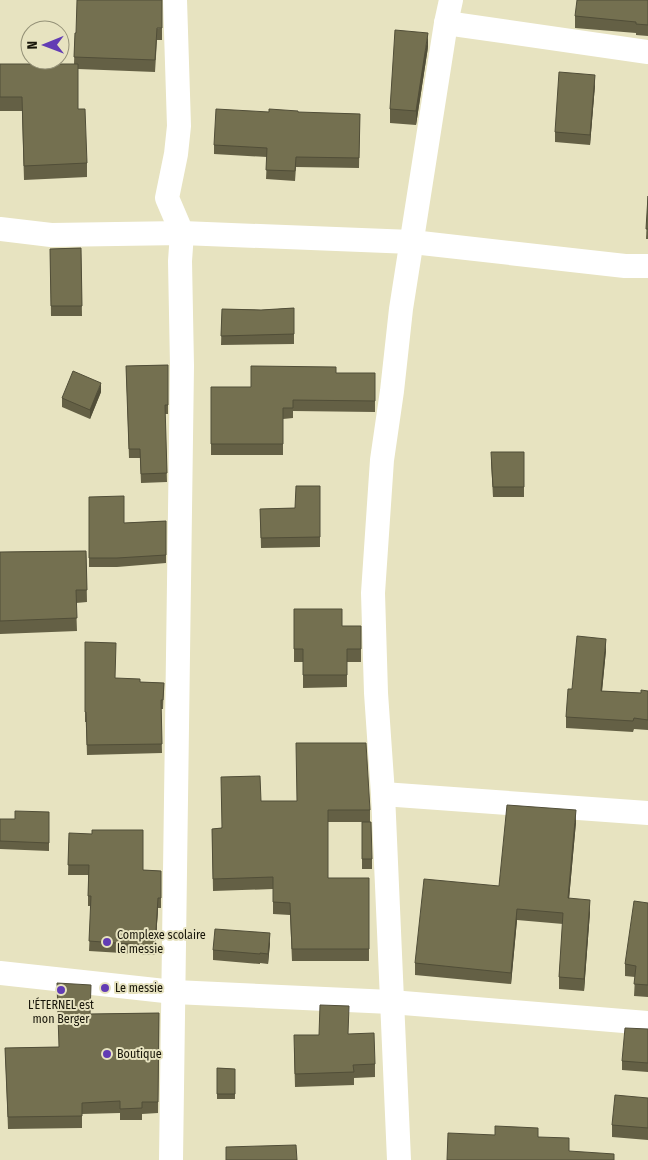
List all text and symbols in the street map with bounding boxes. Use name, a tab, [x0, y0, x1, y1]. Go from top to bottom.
north arrow	[20, 20, 70, 70]
text: N	[24, 41, 41, 50]
place label: Complexe scolaire le messie	[117, 928, 206, 956]
marker: Complexe scolaire le messie	[101, 936, 113, 948]
place label: Le messie	[115, 981, 163, 995]
marker: Le messie	[99, 982, 111, 994]
marker: L'ÉTERNEL est mon Berger	[55, 984, 67, 996]
place label: L'ÉTERNEL est mon Berger	[28, 997, 94, 1026]
place label: Boutique	[117, 1047, 162, 1061]
marker: Boutique	[101, 1048, 113, 1060]

